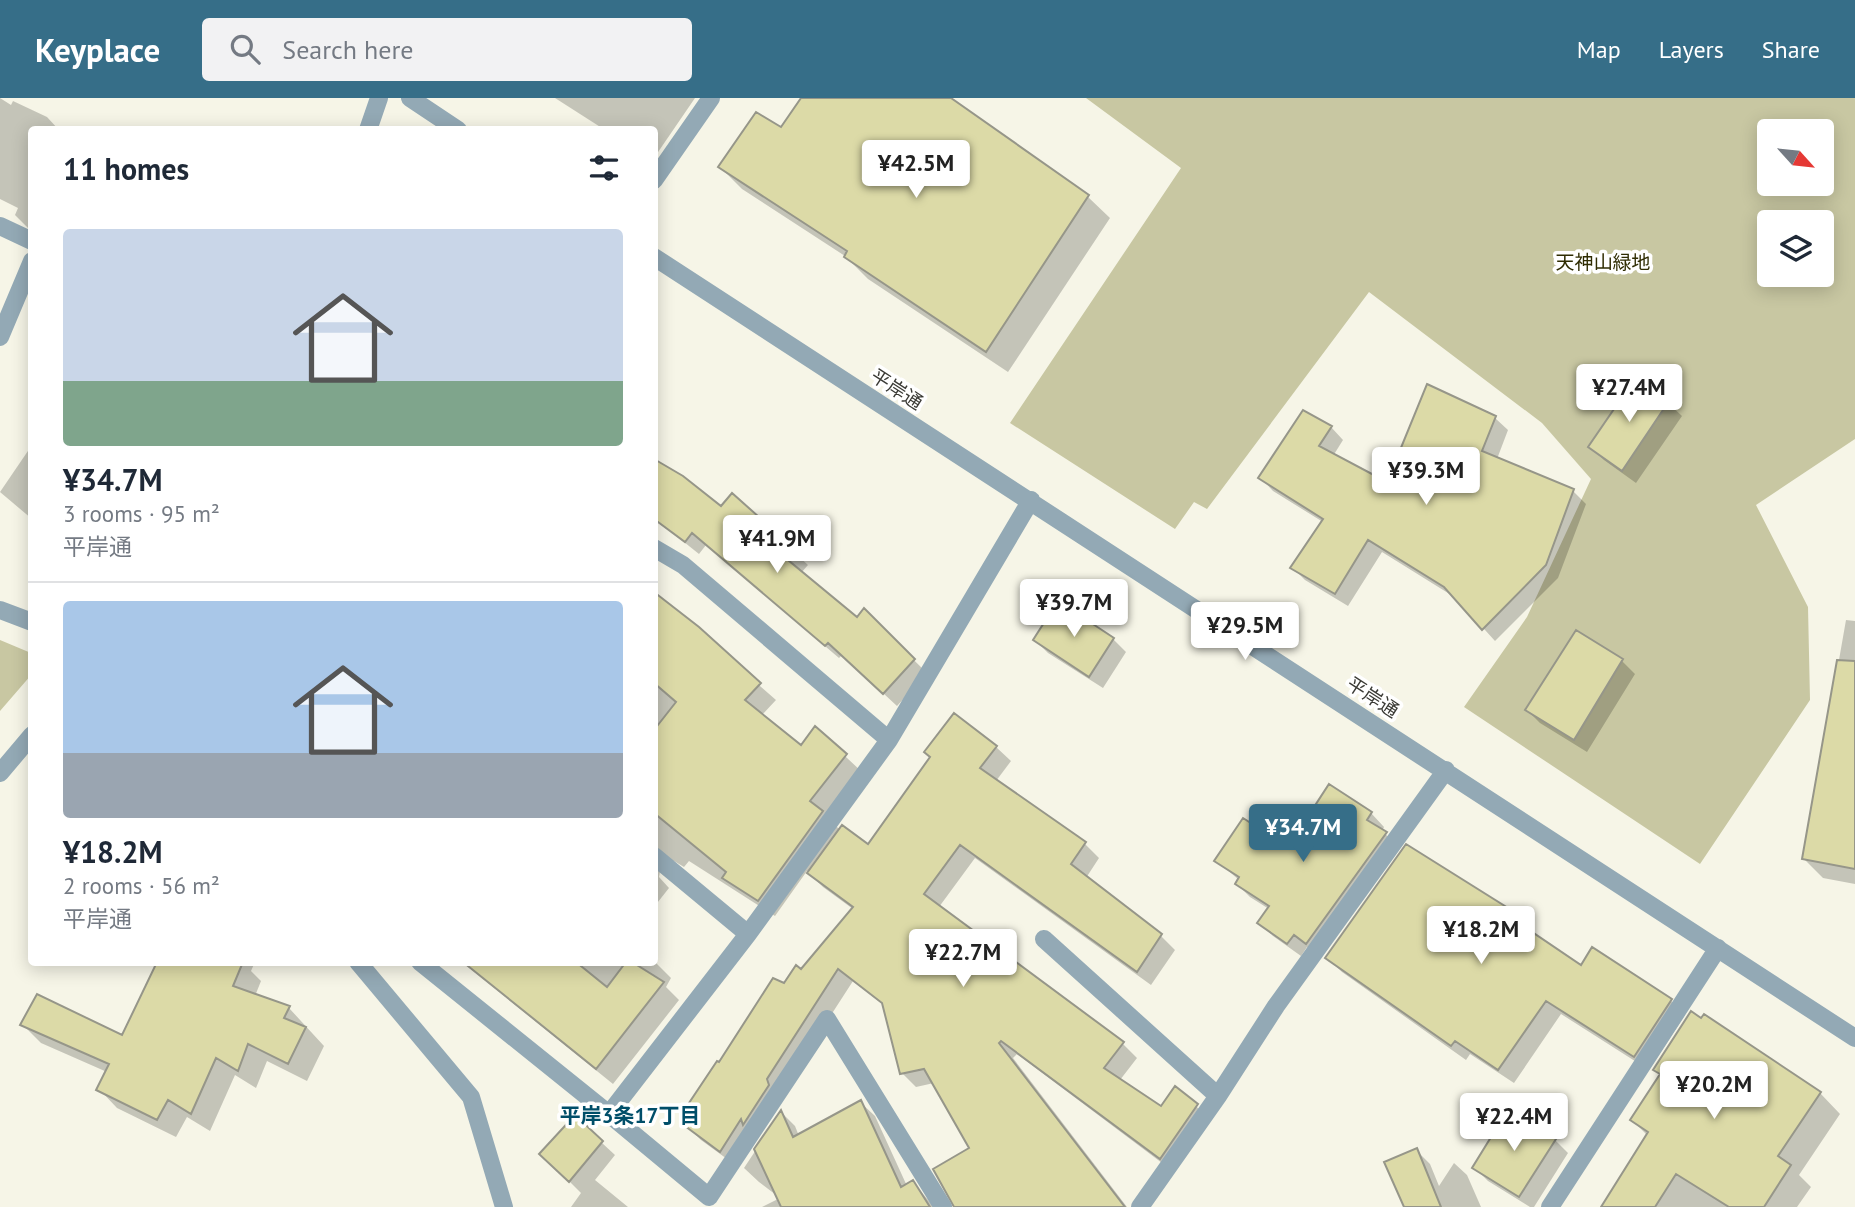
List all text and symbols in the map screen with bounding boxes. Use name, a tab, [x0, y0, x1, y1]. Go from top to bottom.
search box	[202, 18, 692, 81]
text: Keyplace	[35, 28, 160, 71]
icon: search	[226, 30, 264, 68]
text: Search here	[282, 33, 413, 66]
text: Map	[1577, 34, 1621, 65]
text: Layers	[1659, 34, 1724, 65]
text: Share	[1762, 34, 1820, 65]
north arrow	[1757, 119, 1834, 196]
map controls	[1757, 119, 1834, 287]
pin: ¥42.5M	[859, 140, 973, 200]
text: ¥42.5M	[878, 148, 954, 177]
text: 11 homes	[63, 149, 189, 188]
icon: filters	[585, 149, 623, 187]
button: layers	[1757, 210, 1834, 287]
park label: 天神山緑地	[1555, 250, 1651, 274]
icon: home	[280, 275, 406, 401]
street label: 平岸通	[867, 363, 927, 415]
pin: ¥27.4M	[1572, 364, 1686, 424]
text: ¥27.4M	[1592, 372, 1666, 401]
pin: ¥39.3M	[1369, 448, 1483, 507]
text: ¥39.3M	[1388, 455, 1464, 484]
text: ¥34.7M	[63, 460, 162, 499]
text: 3 rooms · 95 m²	[63, 499, 220, 528]
pin: ¥41.9M	[720, 516, 834, 575]
text: ¥41.9M	[739, 523, 815, 552]
text: 平岸通	[63, 532, 132, 561]
pin: ¥39.7M	[1017, 580, 1131, 639]
text: ¥39.7M	[1036, 587, 1112, 616]
pin: ¥29.5M	[1188, 602, 1302, 662]
text: ¥29.5M	[1207, 610, 1283, 639]
icon: home	[280, 647, 406, 773]
street label: 平岸通	[1343, 671, 1403, 723]
pin: ¥34.7M	[1246, 804, 1360, 864]
text: ¥34.7M	[1265, 812, 1341, 841]
text: ¥18.2M	[63, 832, 162, 871]
text: 2 rooms · 56 m²	[63, 871, 220, 900]
text: 平岸通	[63, 904, 132, 933]
pin: ¥18.2M	[1424, 906, 1538, 966]
text: ¥18.2M	[1443, 914, 1519, 943]
pin: ¥22.7M	[906, 930, 1020, 989]
text: ¥22.7M	[925, 937, 1001, 966]
pin: ¥20.2M	[1657, 1062, 1771, 1121]
text: ¥20.2M	[1676, 1069, 1752, 1098]
pin: ¥22.4M	[1457, 1094, 1571, 1153]
text: ¥22.4M	[1476, 1101, 1552, 1130]
district label: 平岸3条17丁目	[560, 1102, 700, 1129]

